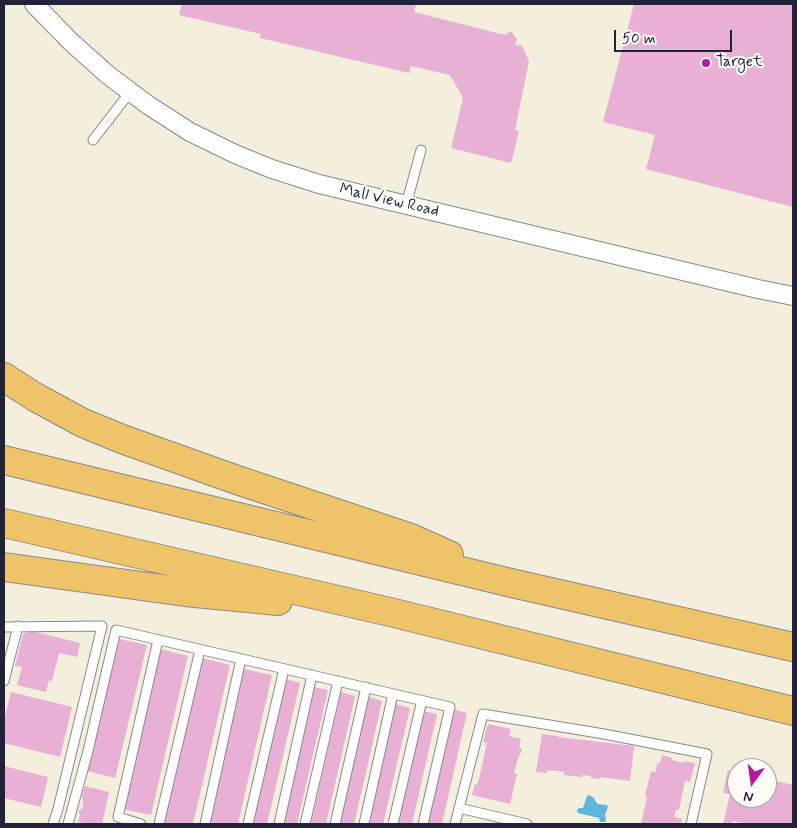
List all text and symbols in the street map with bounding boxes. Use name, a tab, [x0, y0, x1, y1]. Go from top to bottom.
scale bar	[617, 20, 734, 52]
text: 50 m	[622, 29, 656, 49]
place label: Target	[716, 53, 762, 73]
marker: Target	[700, 57, 712, 69]
street label: Mall View Road	[337, 180, 441, 222]
north arrow	[727, 758, 777, 808]
text: N	[742, 787, 755, 806]

